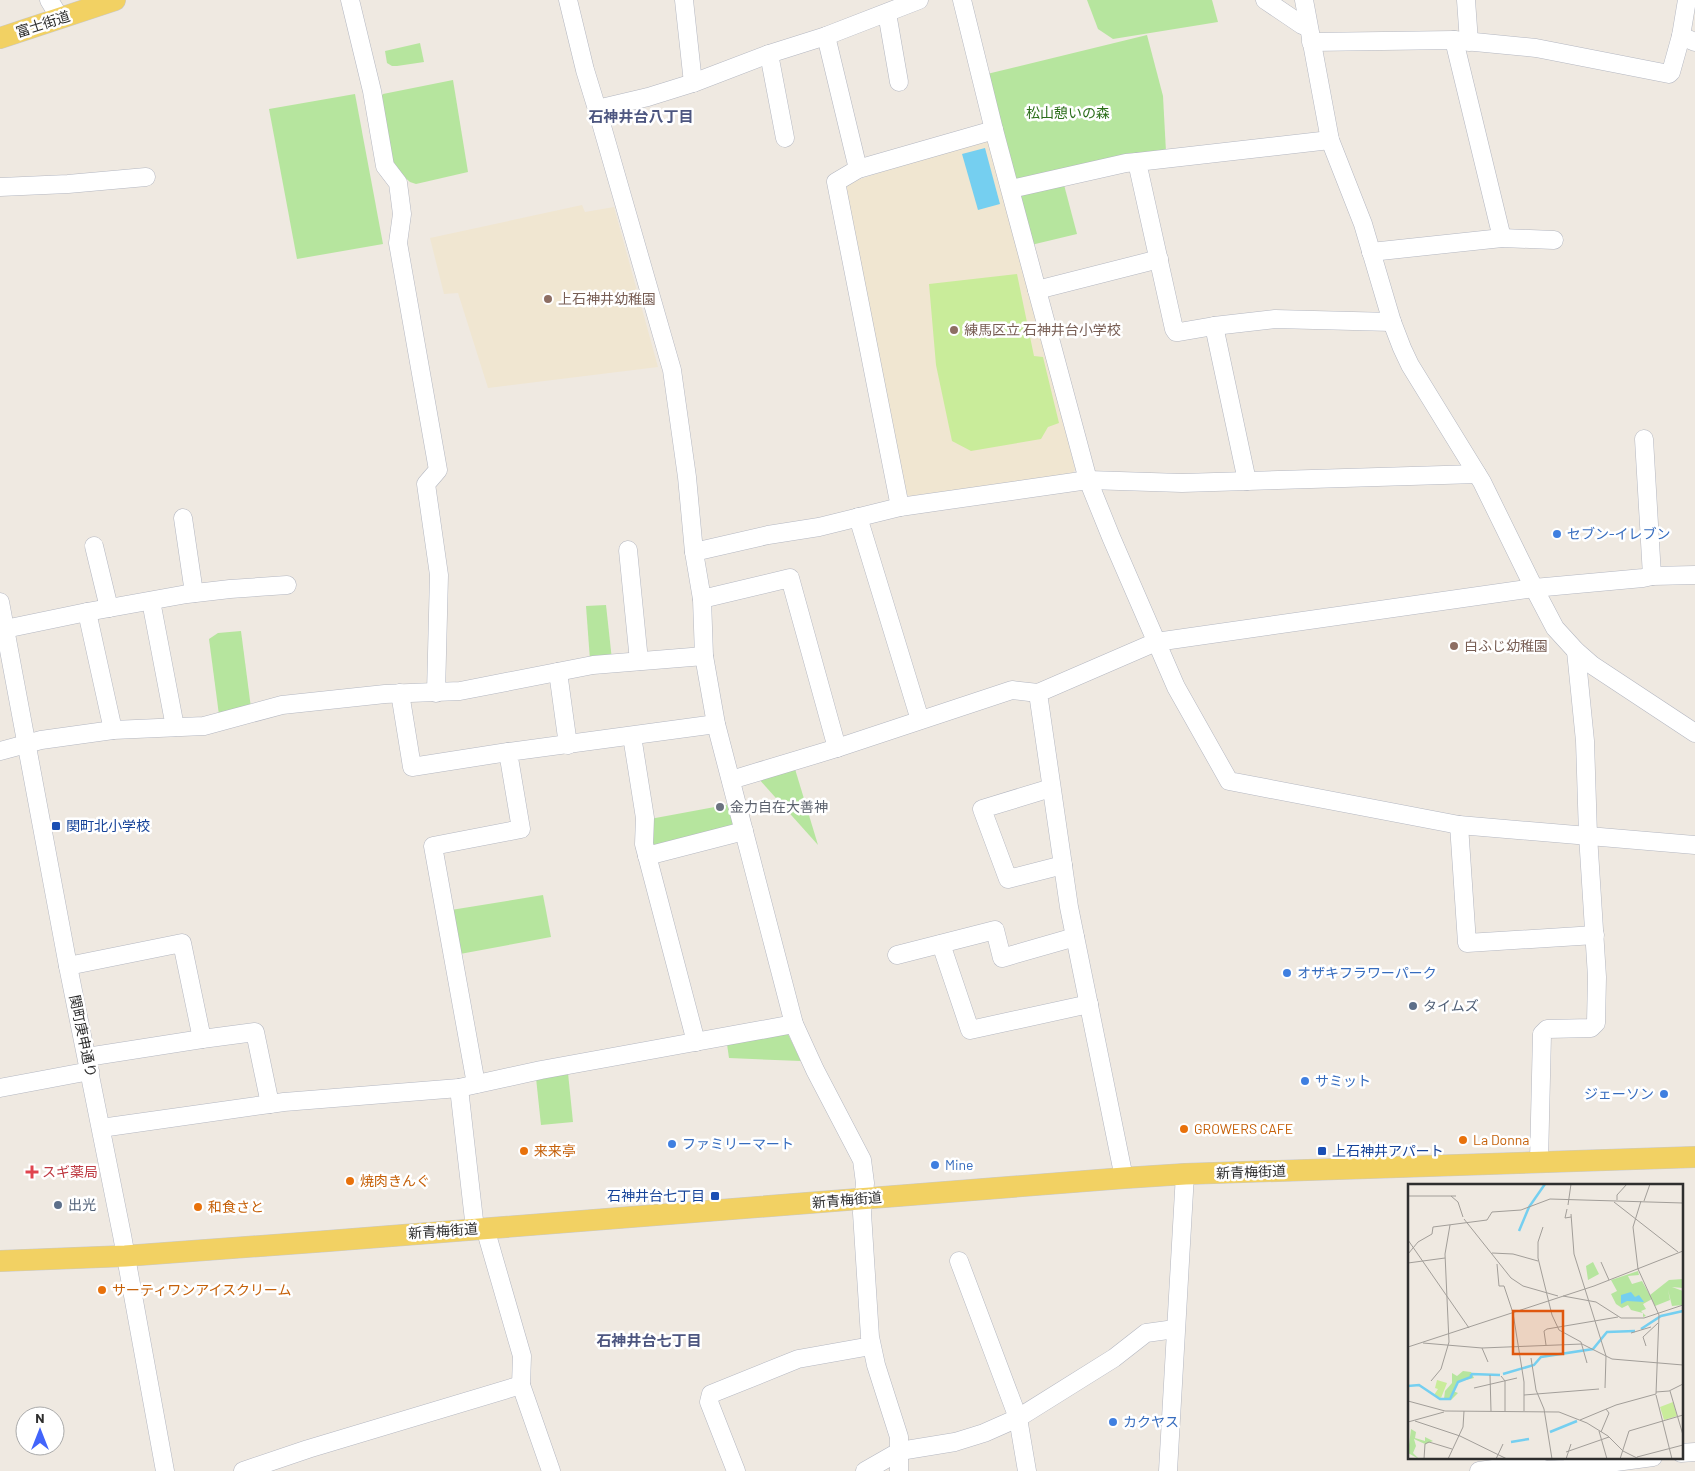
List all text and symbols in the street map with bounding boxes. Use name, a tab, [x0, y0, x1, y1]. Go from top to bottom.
street label: 富士街道	[14, 7, 72, 40]
park label: 松山憩いの森	[1026, 104, 1110, 121]
district label: 石神井台八丁目	[588, 107, 694, 125]
place label: 上石神井幼稚園	[558, 290, 656, 307]
marker: 上石神井幼稚園	[542, 293, 554, 305]
place label: 練馬区立 石神井台小学校	[964, 321, 1121, 338]
marker: 練馬区立 石神井台小学校	[948, 324, 960, 336]
place label: セブン-イレブン	[1567, 525, 1671, 542]
marker: セブン-イレブン	[1551, 528, 1563, 540]
place label: 白ふじ幼稚園	[1464, 637, 1548, 654]
marker: 白ふじ幼稚園	[1448, 640, 1460, 652]
place label: 金力自在大善神	[730, 798, 828, 815]
marker: 金力自在大善神	[714, 801, 726, 813]
place label: 関町北小学校	[66, 817, 150, 834]
marker: 関町北小学校	[50, 820, 62, 832]
place label: オザキフラワーパーク	[1297, 964, 1437, 981]
marker: オザキフラワーパーク	[1281, 967, 1293, 979]
street label: 関町庚申通り	[66, 993, 101, 1079]
place label: タイムズ	[1423, 997, 1479, 1014]
marker: タイムズ	[1407, 1000, 1419, 1012]
place label: サミット	[1315, 1072, 1371, 1089]
marker: サミット	[1299, 1075, 1311, 1087]
place label: ジェーソン	[1584, 1085, 1654, 1102]
marker: ジェーソン	[1658, 1088, 1670, 1100]
place label: GROWERS CAFE	[1194, 1120, 1293, 1137]
marker: GROWERS CAFE	[1178, 1123, 1190, 1135]
place label: La Donna	[1473, 1131, 1529, 1148]
marker: La Donna	[1457, 1134, 1469, 1146]
place label: ファミリーマート	[682, 1135, 794, 1152]
marker: ファミリーマート	[666, 1138, 678, 1150]
place label: 来来亭	[534, 1142, 576, 1159]
place label: 上石神井アパート	[1332, 1142, 1444, 1159]
marker: 来来亭	[518, 1145, 530, 1157]
marker: 上石神井アパート	[1316, 1145, 1328, 1157]
place label: Mine	[945, 1156, 974, 1173]
marker: Mine	[929, 1159, 941, 1171]
street label: 新青梅街道	[1216, 1162, 1286, 1181]
place label: スギ薬局	[42, 1163, 98, 1180]
marker: スギ薬局	[26, 1166, 38, 1178]
place label: 焼肉きんぐ	[360, 1172, 430, 1189]
marker: 焼肉きんぐ	[344, 1175, 356, 1187]
inset map	[1408, 1184, 1682, 1458]
place label: 石神井台七丁目	[607, 1187, 705, 1204]
street label: 新青梅街道	[811, 1188, 883, 1211]
marker: 石神井台七丁目	[709, 1190, 721, 1202]
place label: 出光	[68, 1196, 96, 1213]
place label: 和食さと	[208, 1198, 264, 1215]
marker: 出光	[52, 1199, 64, 1211]
marker: 和食さと	[192, 1201, 204, 1213]
street label: 新青梅街道	[407, 1220, 478, 1241]
place label: サーティワンアイスクリーム	[112, 1281, 292, 1298]
marker: サーティワンアイスクリーム	[96, 1284, 108, 1296]
district label: 石神井台七丁目	[596, 1331, 702, 1349]
north arrow	[15, 1406, 65, 1456]
text: N	[35, 1409, 45, 1426]
place label: カクヤス	[1123, 1413, 1179, 1430]
marker: カクヤス	[1107, 1416, 1119, 1428]

